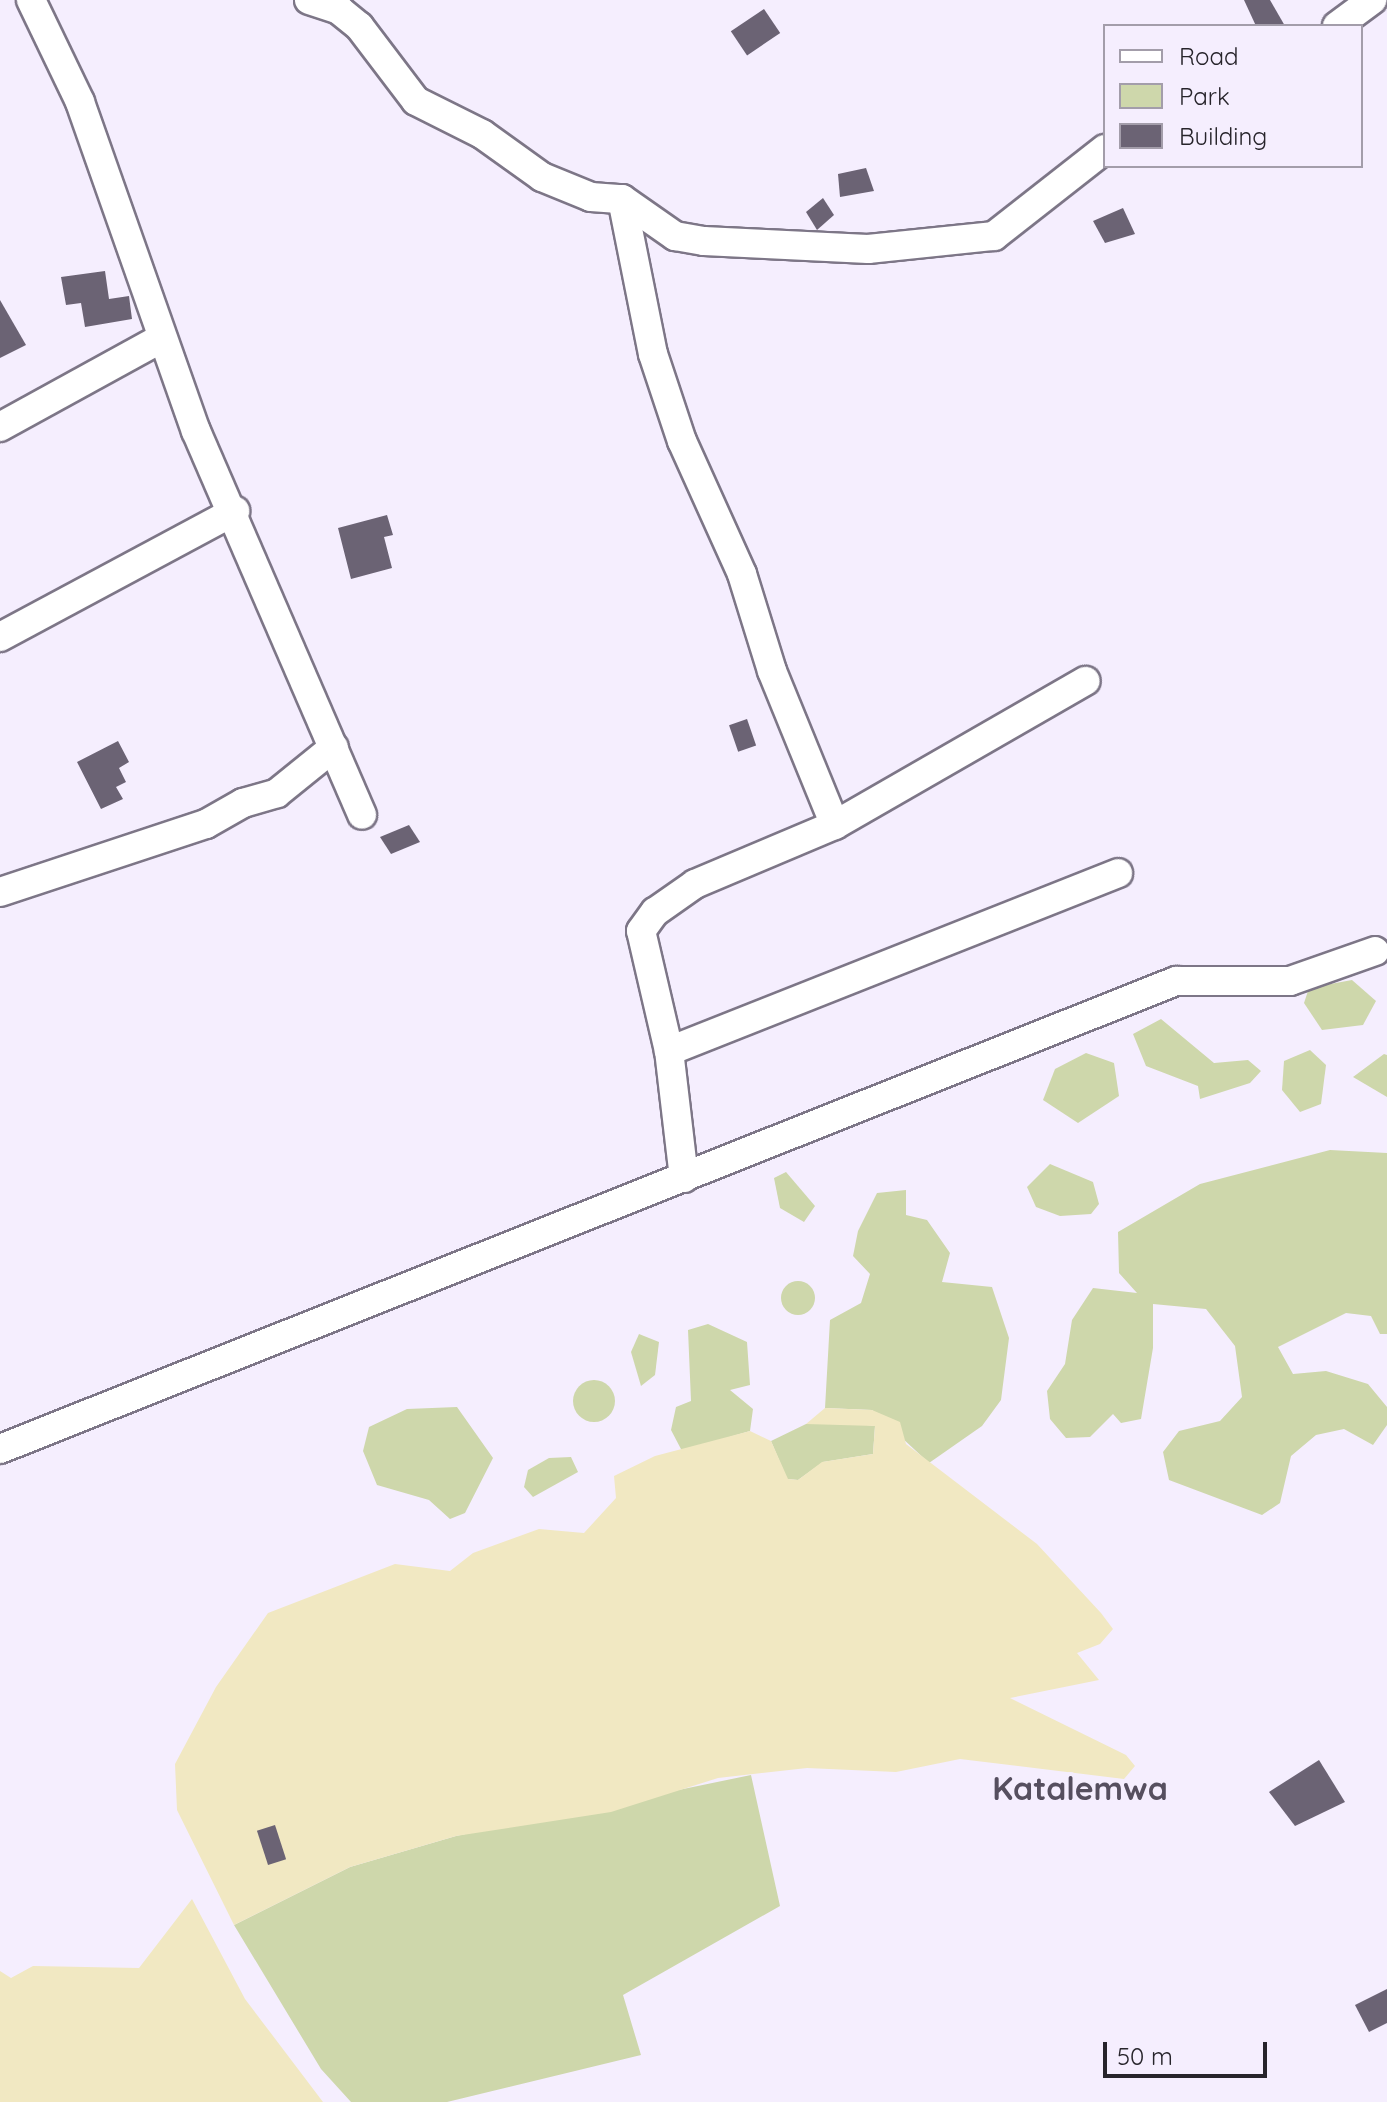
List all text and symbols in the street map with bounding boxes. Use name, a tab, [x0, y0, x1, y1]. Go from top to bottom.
legend	[1103, 24, 1363, 168]
text: Road	[1179, 41, 1239, 71]
text: Park	[1179, 81, 1230, 111]
text: Building	[1179, 121, 1267, 151]
district label: Katalemwa	[992, 1769, 1168, 1807]
scale bar	[1107, 2026, 1271, 2076]
text: 50 m	[1117, 2041, 1173, 2071]

